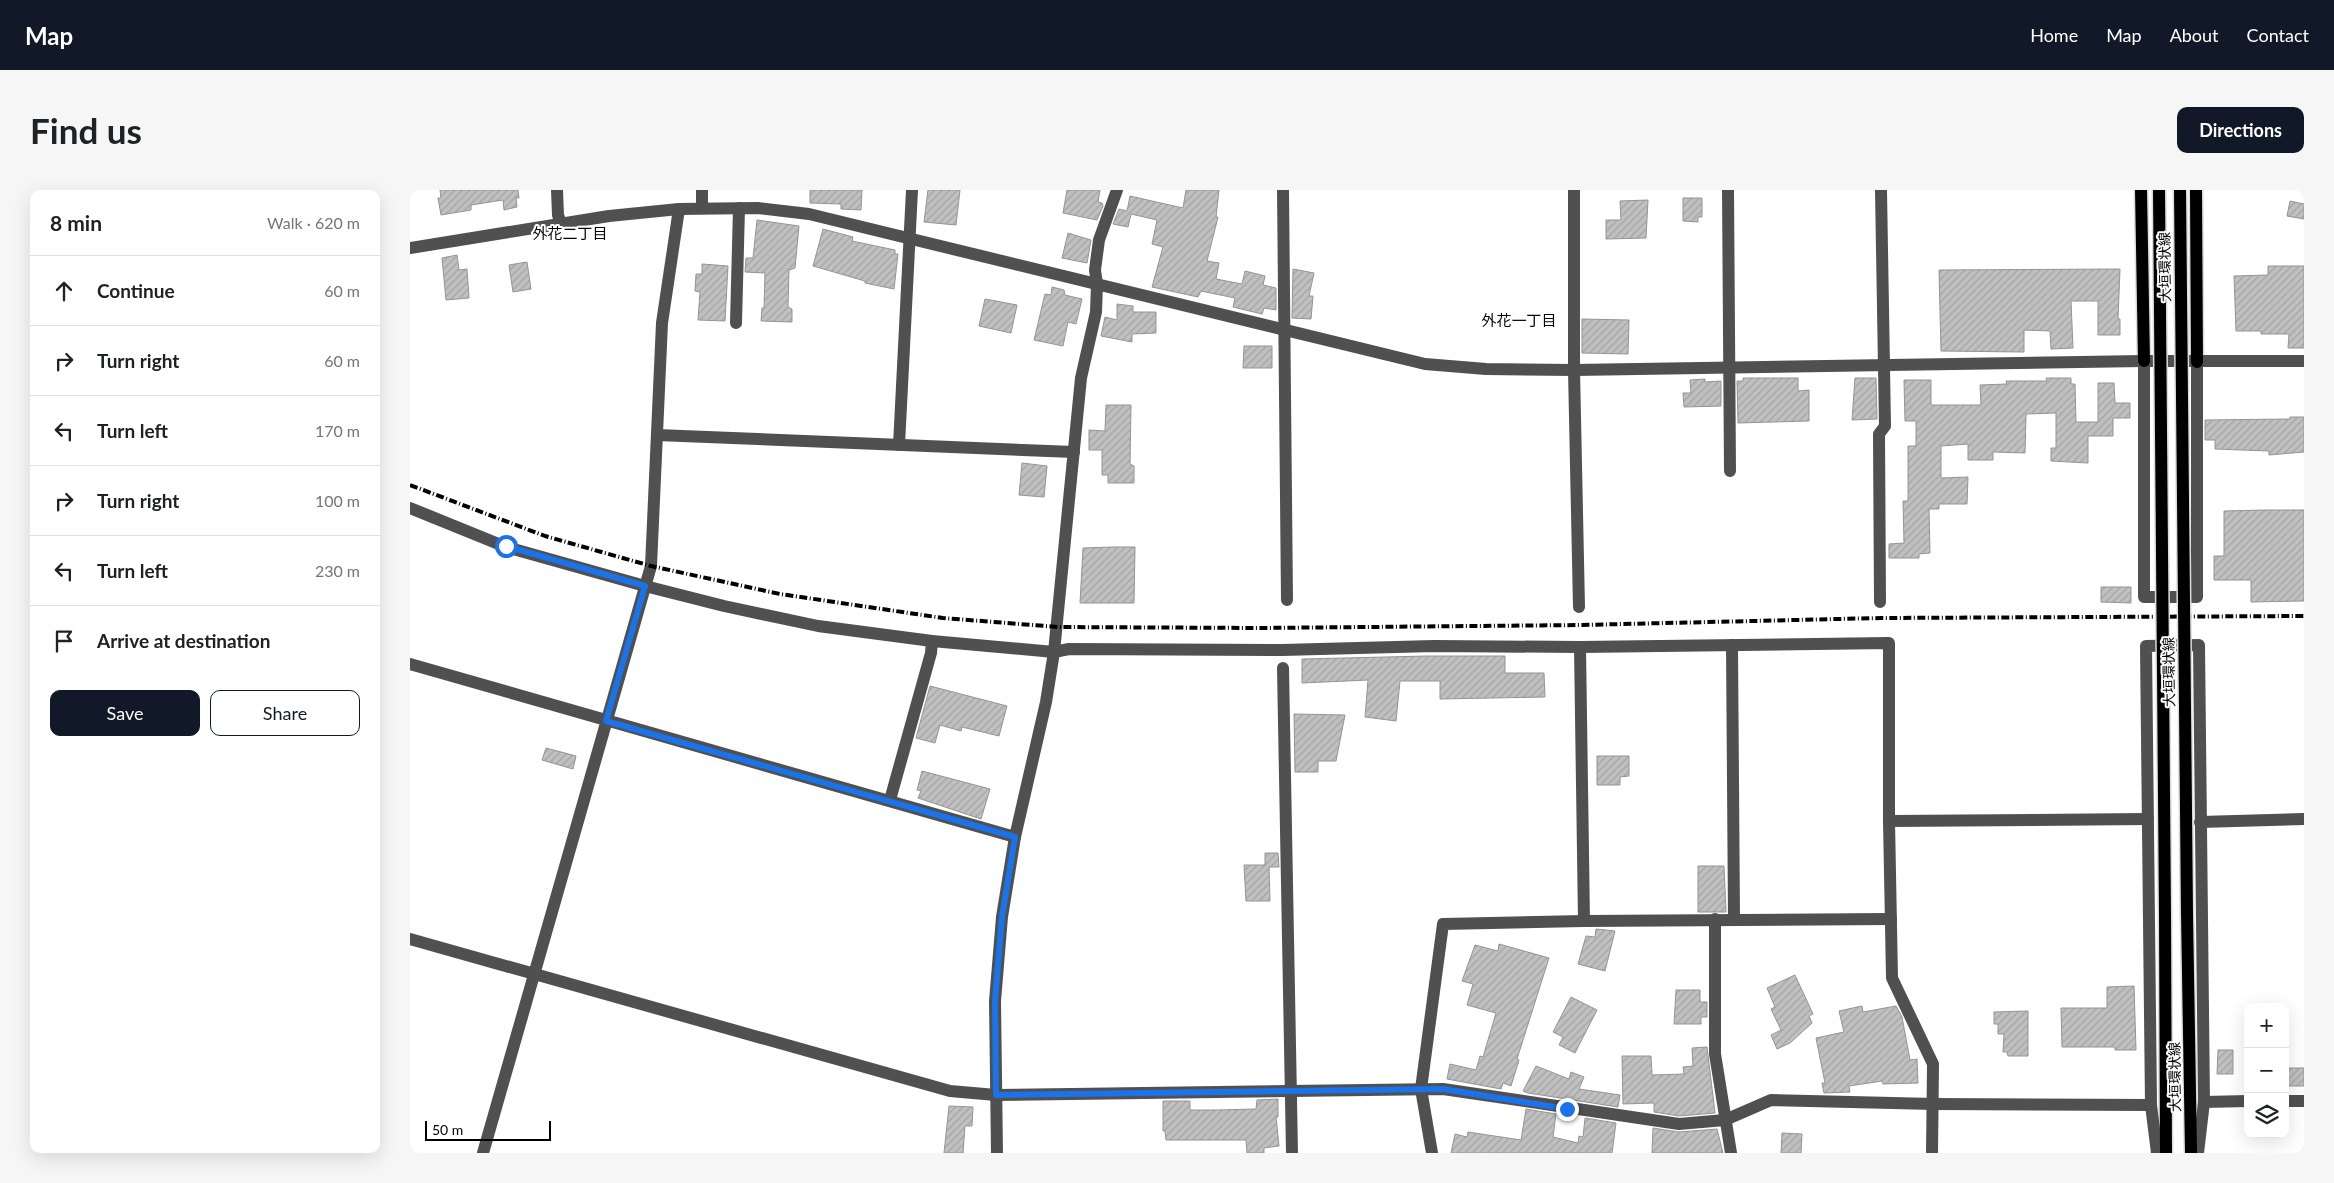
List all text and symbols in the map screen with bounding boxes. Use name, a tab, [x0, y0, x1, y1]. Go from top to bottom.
text: Map	[25, 21, 73, 50]
text: Home	[2030, 24, 2078, 46]
text: Map	[2106, 24, 2142, 46]
text: About	[2170, 24, 2219, 46]
text: Contact	[2247, 24, 2309, 46]
button: Directions	[2177, 107, 2304, 153]
text: Find us	[30, 109, 142, 151]
text: 8 min	[50, 210, 102, 235]
text: Walk · 620 m	[267, 213, 360, 232]
district label: 外花二丁目	[532, 224, 608, 242]
street label: 大垣環状線	[2155, 232, 2174, 302]
icon: ahead	[50, 277, 78, 305]
text: Continue	[97, 279, 175, 302]
text: 60 m	[324, 281, 360, 300]
district label: 外花一丁目	[1481, 311, 1557, 329]
icon: right	[50, 347, 78, 375]
text: Turn right	[97, 349, 179, 372]
text: 60 m	[324, 351, 360, 370]
icon: left	[50, 417, 78, 445]
text: Turn left	[97, 419, 168, 442]
text: 170 m	[315, 421, 360, 440]
icon: right	[50, 487, 78, 515]
text: Turn right	[97, 489, 179, 512]
text: 100 m	[315, 491, 360, 510]
route start	[495, 535, 518, 558]
icon: left	[50, 557, 78, 585]
text: Turn left	[97, 559, 168, 582]
text: 230 m	[315, 561, 360, 580]
icon: arrive	[50, 627, 78, 655]
text: Arrive at destination	[97, 629, 270, 652]
street label: 大垣環状線	[2159, 637, 2178, 707]
button: Save	[50, 690, 200, 736]
button: Share	[210, 690, 360, 736]
map controls	[2244, 1003, 2289, 1138]
button: +	[2244, 1003, 2289, 1048]
street label: 大垣環状線	[2165, 1042, 2184, 1112]
button: −	[2244, 1048, 2289, 1093]
button: layers	[2244, 1093, 2289, 1138]
route end	[1556, 1098, 1579, 1121]
scale bar	[425, 1118, 551, 1141]
text: 50 m	[432, 1121, 463, 1138]

